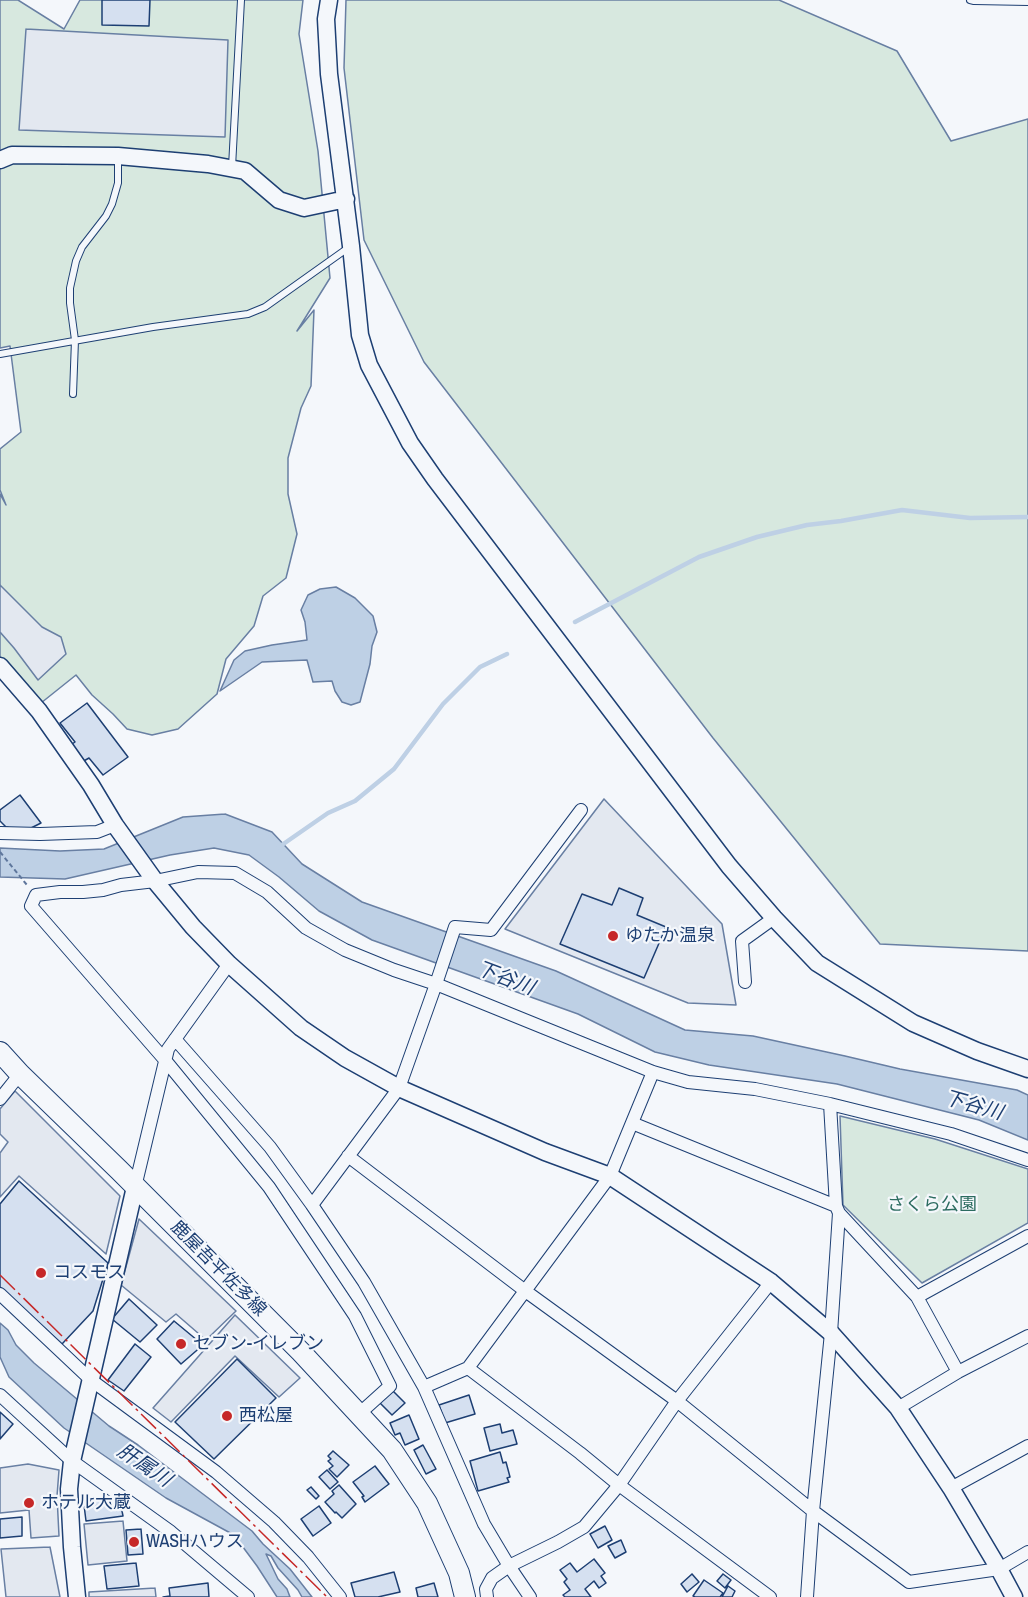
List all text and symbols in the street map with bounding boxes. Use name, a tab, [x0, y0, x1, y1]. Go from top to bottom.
place label: ゆたか温泉	[625, 925, 715, 947]
marker: ゆたか温泉	[606, 929, 620, 943]
water label: 下谷川	[473, 957, 537, 1001]
water label: 下谷川	[941, 1086, 1005, 1126]
park label: さくら公園	[887, 1194, 977, 1216]
street label: 鹿屋吾平佐多線	[166, 1217, 270, 1321]
place label: コスモス	[53, 1262, 125, 1284]
marker: コスモス	[34, 1266, 48, 1280]
place label: セブン-イレブン	[193, 1333, 324, 1355]
marker: セブン-イレブン	[174, 1337, 188, 1351]
place label: 西松屋	[239, 1405, 293, 1427]
marker: 西松屋	[220, 1409, 234, 1423]
water label: 肝属川	[112, 1439, 176, 1493]
place label: ホテル大蔵	[41, 1492, 131, 1514]
marker: ホテル大蔵	[22, 1496, 36, 1510]
place label: WASHハウス	[146, 1531, 244, 1553]
marker: WASHハウス	[127, 1535, 141, 1549]

